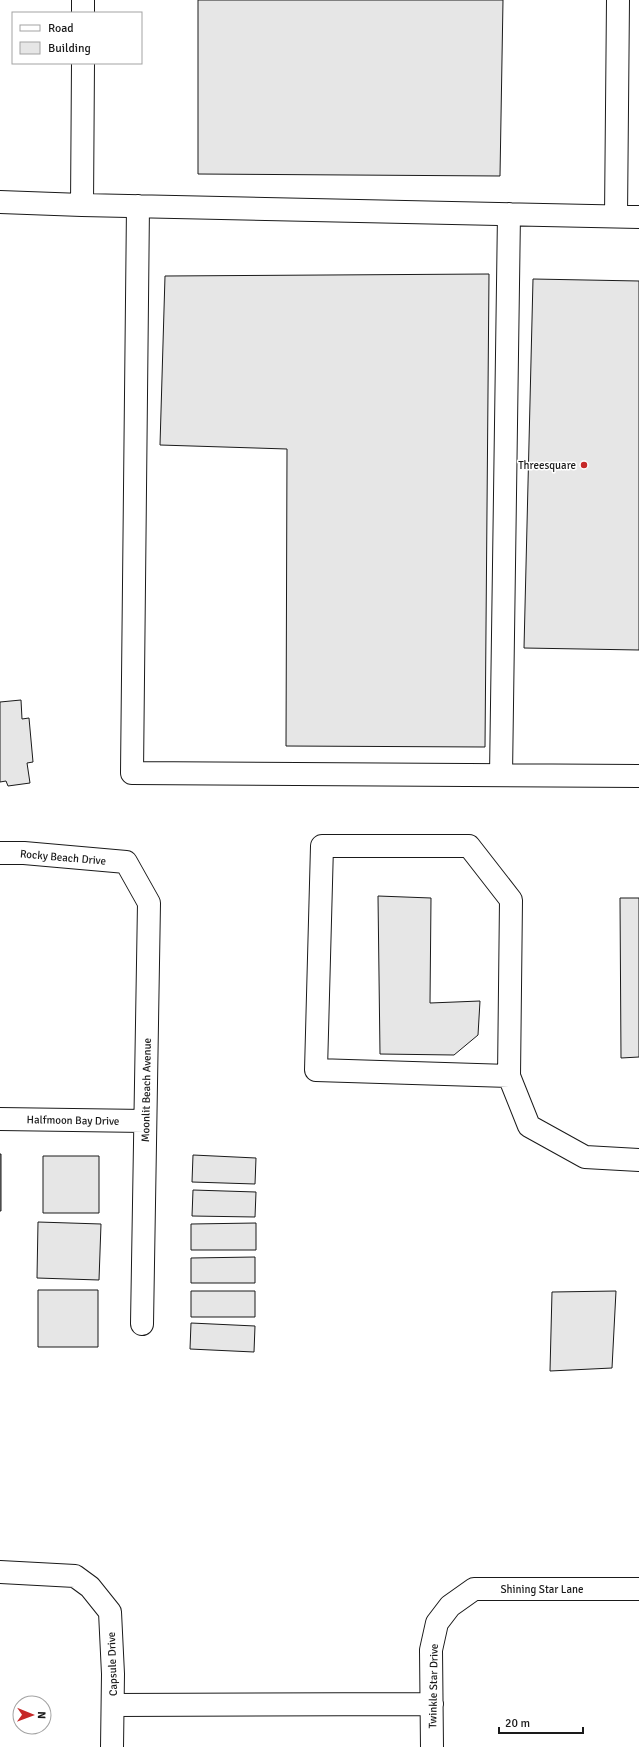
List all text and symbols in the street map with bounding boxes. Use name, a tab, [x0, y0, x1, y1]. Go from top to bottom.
legend	[12, 12, 142, 64]
text: Road	[48, 21, 74, 36]
text: Building	[48, 41, 91, 56]
place label: Threesquare	[518, 459, 576, 472]
marker: Threesquare	[579, 460, 589, 470]
street label: Rocky Beach Drive	[19, 847, 107, 868]
street label: Moonlit Beach Avenue	[139, 1038, 154, 1142]
street label: Halfmoon Bay Drive	[27, 1113, 119, 1128]
street label: Shining Star Lane	[500, 1583, 584, 1596]
street label: Capsule Drive	[105, 1632, 120, 1696]
street label: Twinkle Star Drive	[426, 1644, 441, 1728]
north arrow	[12, 1695, 52, 1735]
scale bar	[499, 1709, 583, 1735]
text: N	[35, 1711, 48, 1719]
text: 20 m	[505, 1716, 530, 1731]

